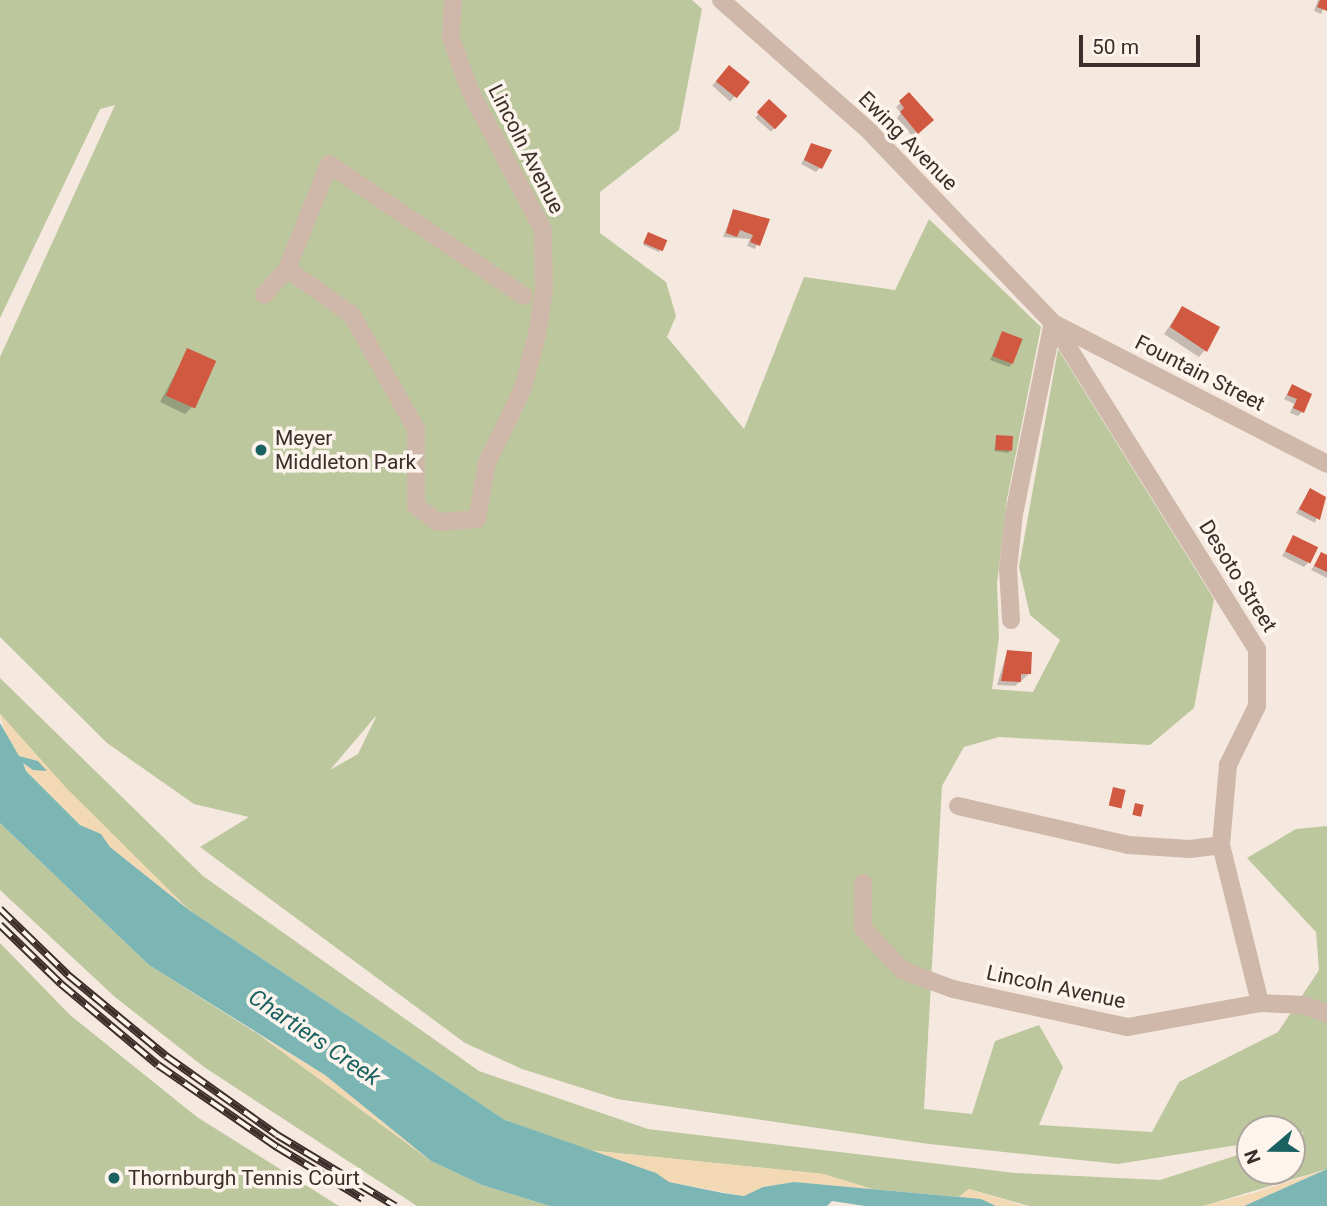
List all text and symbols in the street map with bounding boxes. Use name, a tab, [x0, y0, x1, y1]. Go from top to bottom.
scale bar	[1082, 21, 1203, 65]
text: 50 m	[1092, 35, 1139, 59]
street label: Lincoln Avenue	[483, 80, 569, 218]
street label: Ewing Avenue	[853, 86, 963, 196]
street label: Fountain Street	[1131, 330, 1269, 416]
place label: Meyer Middleton Park	[275, 425, 416, 475]
marker: Meyer Middleton Park	[253, 442, 269, 458]
street label: Desoto Street	[1194, 515, 1282, 637]
street label: Lincoln Avenue	[984, 960, 1128, 1014]
water label: Chartiers Creek	[243, 984, 385, 1092]
north arrow	[1236, 1115, 1306, 1185]
text: N	[1240, 1146, 1266, 1167]
place label: Thornburgh Tennis Court	[128, 1165, 360, 1191]
marker: Thornburgh Tennis Court	[106, 1170, 122, 1186]

